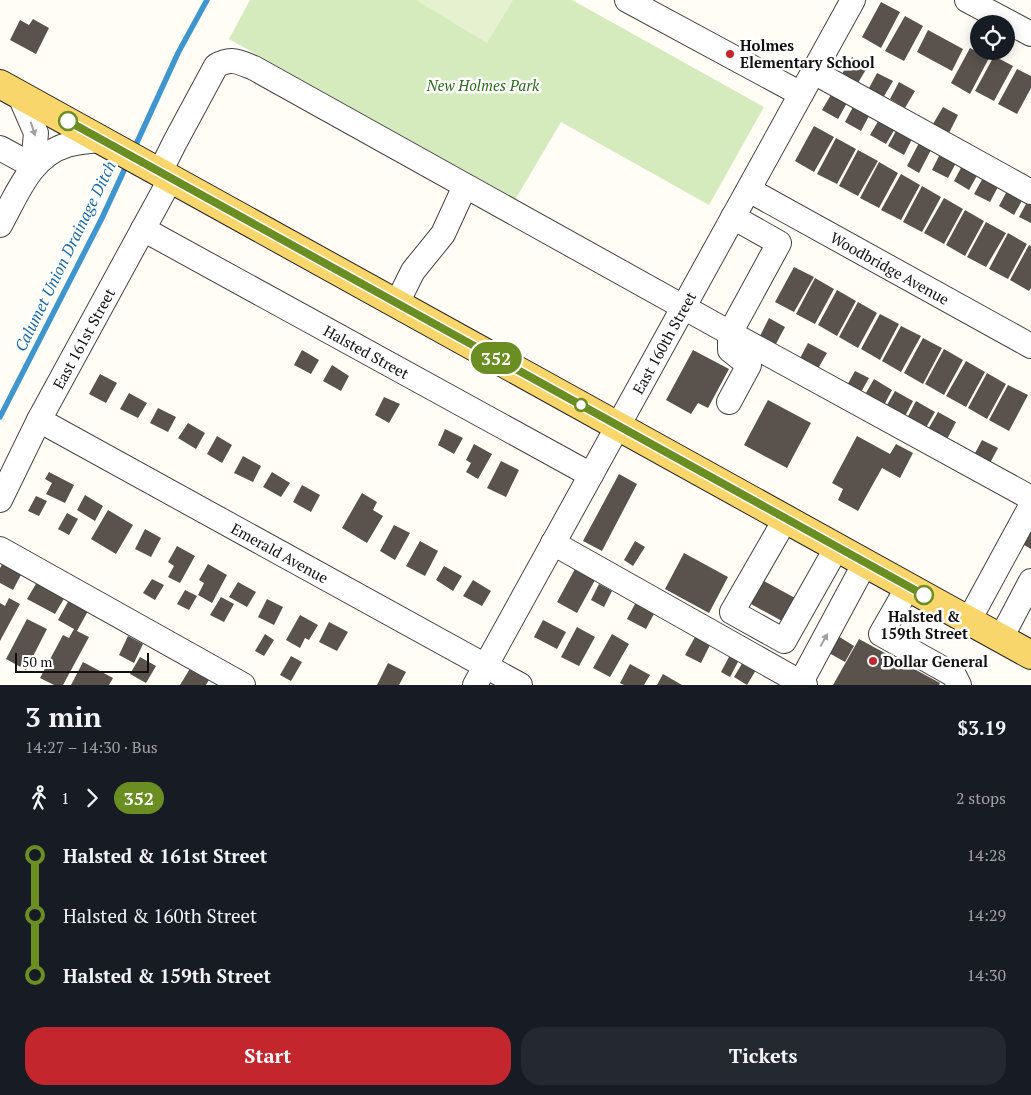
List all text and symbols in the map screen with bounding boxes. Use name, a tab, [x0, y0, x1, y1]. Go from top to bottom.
map controls	[970, 15, 1015, 60]
button: locate	[970, 15, 1015, 60]
place label: Holmes Elementary School	[740, 35, 875, 72]
marker: Holmes Elementary School	[724, 48, 736, 60]
park label: New Holmes Park	[426, 75, 540, 95]
unlabelled marker	[58, 111, 78, 131]
one-way arrow	[30, 122, 38, 137]
water label: Calumet Union Drainage Ditch	[9, 157, 121, 355]
street label: Woodbridge Avenue	[827, 227, 953, 309]
street label: East 161st Street	[48, 284, 119, 392]
street label: East 160th Street	[628, 287, 700, 397]
street label: Halsted Street	[320, 320, 413, 383]
line badge: 352	[467, 342, 525, 374]
text: 352	[481, 346, 511, 370]
unlabelled marker	[574, 398, 588, 412]
street label: Emerald Avenue	[228, 518, 332, 588]
marker: Halsted & 159th Street	[914, 585, 934, 605]
place label: Halsted & 159th Street	[880, 606, 968, 643]
one-way arrow	[820, 632, 828, 647]
scale bar	[15, 650, 149, 673]
place label: Dollar General	[883, 651, 988, 671]
text: 50 m	[22, 652, 52, 671]
marker: Dollar General	[867, 655, 879, 667]
text: 3 min	[25, 698, 102, 735]
text: $3.19	[957, 715, 1006, 740]
text: 14:27 – 14:30 · Bus	[25, 736, 158, 758]
icon: walk	[25, 784, 53, 812]
icon: forward	[78, 784, 106, 812]
text: 352	[124, 786, 154, 810]
text: 1	[61, 787, 70, 809]
text: 2 stops	[956, 787, 1006, 809]
text: Halsted & 161st Street	[63, 843, 267, 868]
text: 14:28	[967, 844, 1006, 866]
text: Halsted & 160th Street	[63, 903, 257, 928]
text: 14:29	[967, 904, 1006, 926]
text: Halsted & 159th Street	[63, 963, 271, 988]
text: 14:30	[967, 964, 1006, 986]
button: Start	[25, 1027, 511, 1085]
button: Tickets	[521, 1027, 1006, 1085]

